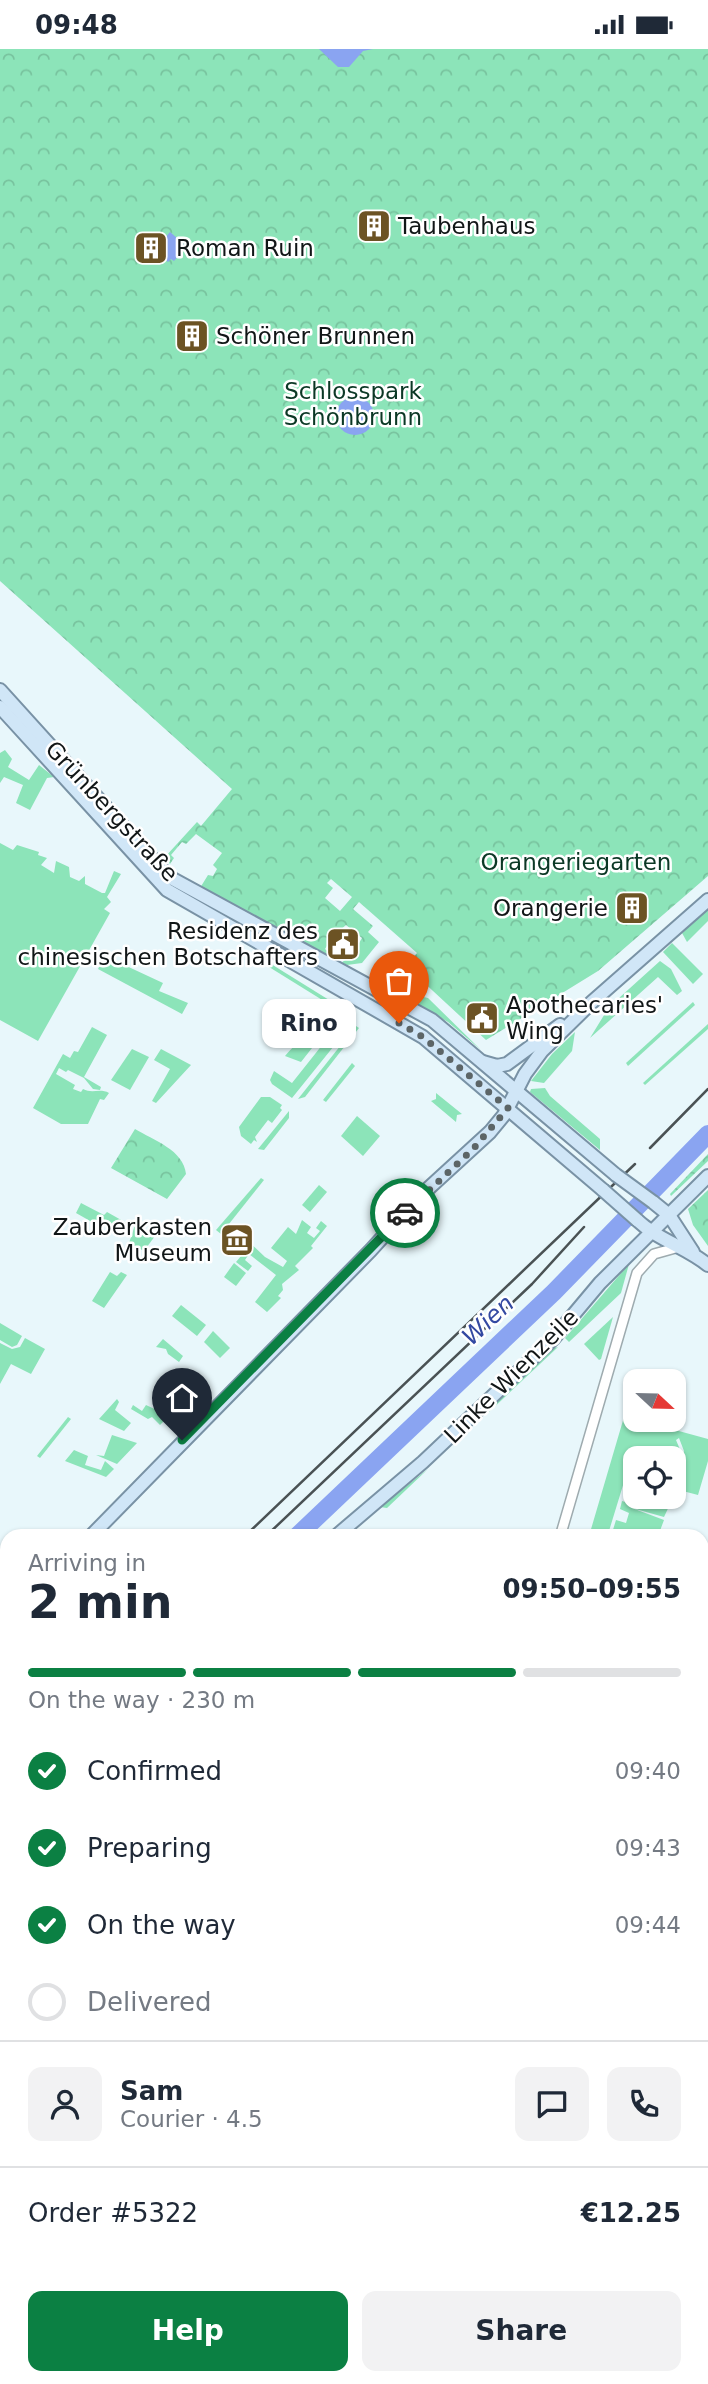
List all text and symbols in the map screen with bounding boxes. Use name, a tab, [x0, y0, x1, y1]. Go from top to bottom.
text: 09:48	[35, 10, 118, 40]
building icon: Taubenhaus	[355, 207, 393, 245]
place label: Taubenhaus	[397, 213, 535, 239]
building icon: Roman Ruin	[132, 229, 170, 267]
place label: Roman Ruin	[176, 235, 314, 261]
building icon: Schöner Brunnen	[173, 317, 211, 355]
place label: Schöner Brunnen	[216, 323, 415, 349]
park label: Schlosspark Schönbrunn	[284, 378, 423, 430]
street label: Grünbergstraße	[40, 736, 184, 886]
park label: Orangeriegarten	[481, 849, 671, 875]
building icon: Orangerie	[613, 889, 651, 927]
place label: Orangerie	[493, 895, 608, 921]
place label: Residenz des chinesischen Botschafters	[18, 918, 318, 970]
public building icon: Residenz des chinesischen Botschafters	[324, 925, 362, 963]
pin	[369, 951, 429, 1023]
icon: bag	[380, 962, 418, 1000]
place label: Apothecaries' Wing	[506, 992, 663, 1044]
callout: Rino	[262, 999, 357, 1047]
public building icon: Apothecaries' Wing	[463, 999, 501, 1037]
text: Rino	[280, 1010, 338, 1036]
courier	[370, 1178, 440, 1248]
icon: car	[386, 1194, 424, 1232]
place label: Zauberkasten Museum	[53, 1214, 212, 1266]
museum icon: Zauberkasten Museum	[218, 1221, 256, 1259]
water label: Wien	[456, 1289, 520, 1351]
street label: Linke Wienzeile	[439, 1304, 583, 1448]
pin	[152, 1368, 212, 1440]
north arrow	[623, 1369, 686, 1431]
map controls	[623, 1369, 686, 1509]
icon: home	[163, 1379, 201, 1417]
button: locate	[623, 1446, 686, 1509]
text: Arriving in	[28, 1550, 146, 1576]
text: 09:50–09:55	[502, 1574, 681, 1604]
text: 2 min	[28, 1575, 172, 1629]
text: On the way · 230 m	[28, 1687, 255, 1713]
icon: check	[28, 1752, 66, 1790]
text: Confirmed	[87, 1756, 222, 1786]
text: 09:40	[615, 1758, 681, 1784]
icon: check	[28, 1829, 66, 1867]
text: Preparing	[87, 1833, 212, 1863]
text: 09:43	[615, 1835, 681, 1861]
icon: check	[28, 1906, 66, 1944]
text: On the way	[87, 1910, 236, 1940]
text: 09:44	[615, 1912, 681, 1938]
text: Delivered	[87, 1987, 211, 2017]
button: person	[28, 2067, 102, 2141]
button: chat	[515, 2067, 589, 2141]
button: phone	[607, 2067, 681, 2141]
text: Sam	[120, 2076, 183, 2106]
text: Courier · 4.5	[120, 2106, 263, 2132]
text: Order #5322	[28, 2198, 198, 2228]
text: €12.25	[581, 2198, 681, 2228]
button: Help	[28, 2291, 348, 2371]
button: Share	[362, 2291, 681, 2371]

